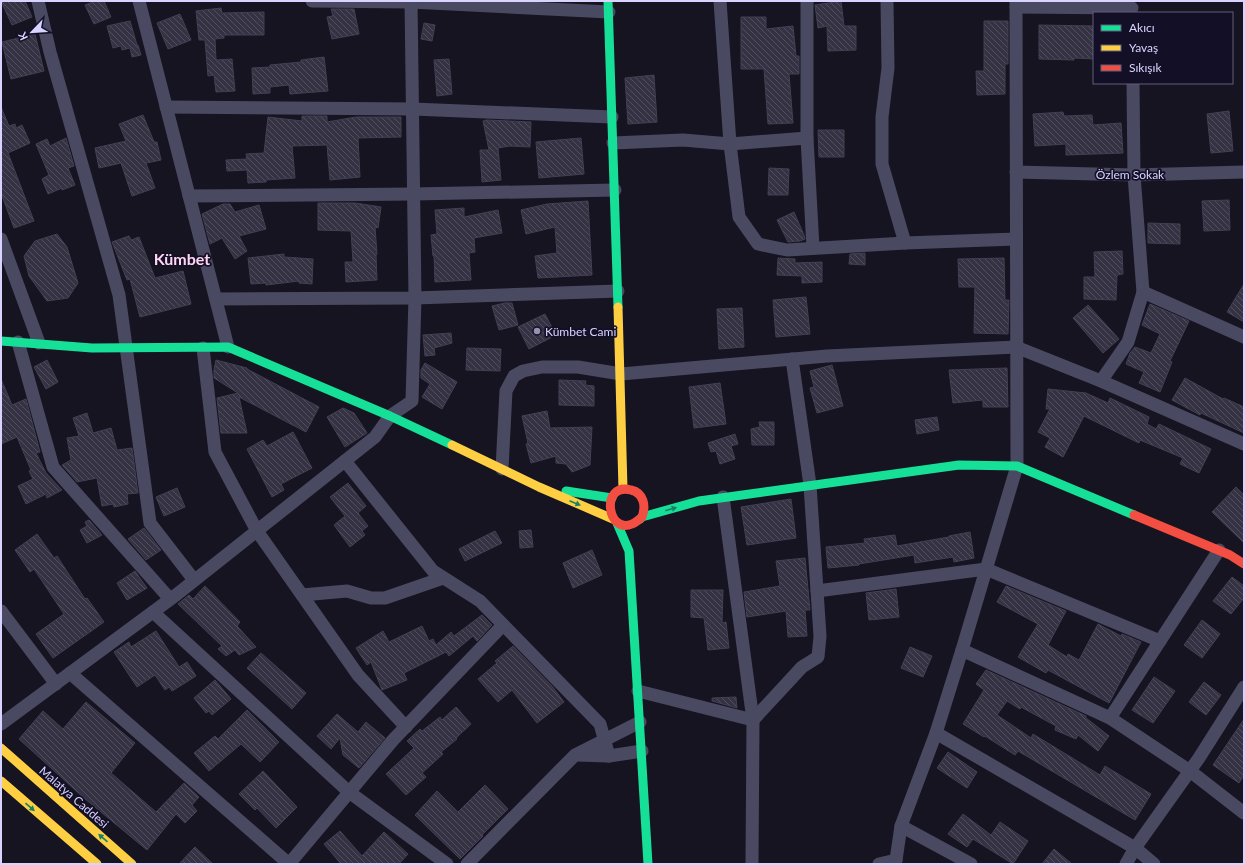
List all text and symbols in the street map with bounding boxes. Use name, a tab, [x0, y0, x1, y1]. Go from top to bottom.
north arrow	[12, 12, 52, 52]
legend	[1093, 12, 1233, 84]
text: Akıcı	[1129, 20, 1155, 35]
text: K	[15, 30, 30, 43]
text: Yavaş	[1129, 40, 1158, 55]
text: Sıkışık	[1129, 60, 1162, 75]
street label: Özlem Sokak	[1096, 167, 1165, 182]
district label: Kümbet	[154, 249, 210, 268]
place label: Kümbet Cami	[545, 324, 616, 339]
marker: Kümbet Cami	[532, 326, 542, 336]
one-way arrow	[570, 500, 582, 506]
one-way arrow	[665, 506, 677, 512]
street label: Malatya Caddesi	[36, 763, 112, 831]
one-way arrow	[25, 802, 36, 811]
one-way arrow	[98, 834, 108, 843]

